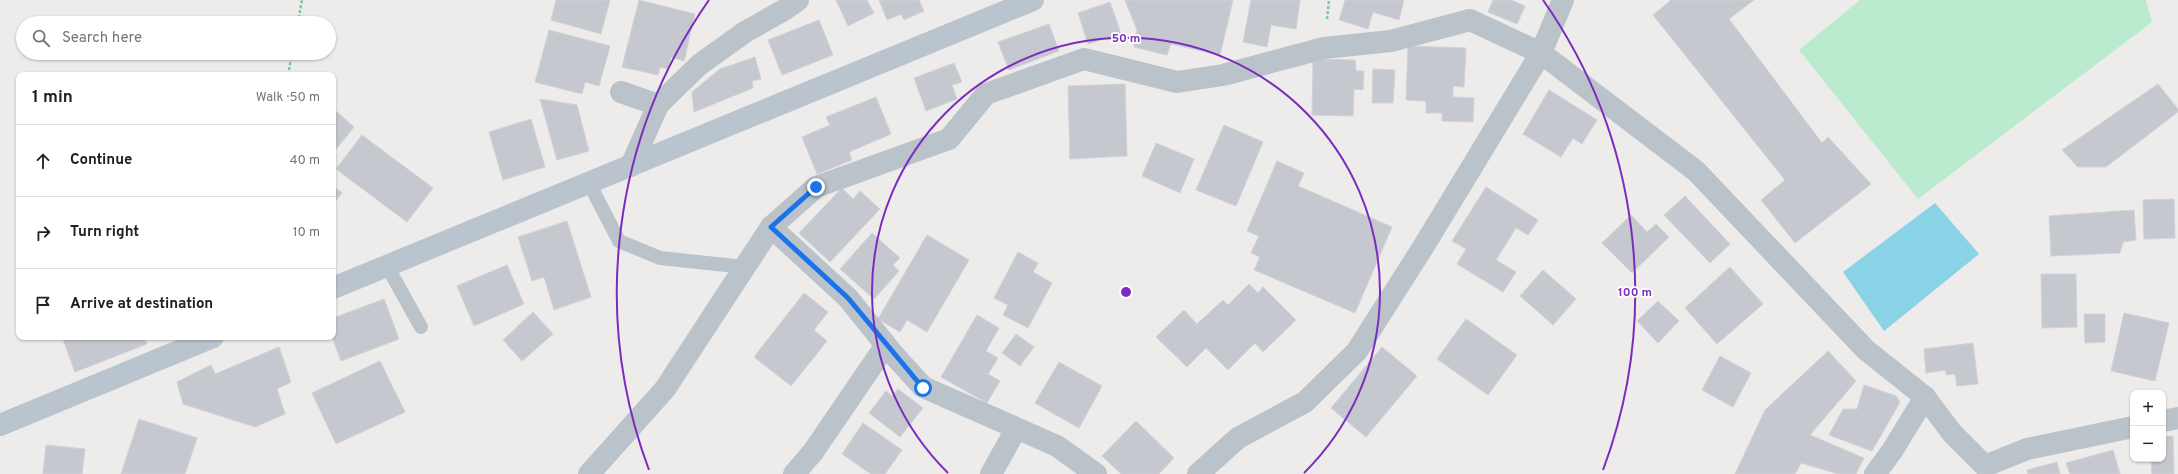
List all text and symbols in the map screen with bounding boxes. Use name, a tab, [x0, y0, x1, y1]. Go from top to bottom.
search box	[16, 16, 336, 60]
icon: search	[30, 27, 52, 49]
text: Search here	[62, 29, 142, 48]
text: 50 m	[1112, 31, 1140, 47]
text: 1 min	[32, 87, 73, 109]
text: Walk · 50 m	[256, 90, 320, 106]
icon: ahead	[32, 150, 54, 172]
text: Continue	[70, 151, 132, 170]
text: 40 m	[290, 153, 320, 169]
route end	[807, 178, 825, 196]
icon: right	[32, 222, 54, 244]
text: Turn right	[70, 223, 139, 242]
text: 10 m	[293, 225, 320, 241]
centre of rings	[1119, 285, 1133, 299]
text: 100 m	[1618, 285, 1652, 301]
icon: arrive	[32, 294, 54, 316]
text: Arrive at destination	[70, 295, 213, 314]
route start	[914, 379, 932, 397]
map controls	[2130, 390, 2166, 462]
button: +	[2130, 390, 2166, 426]
button: −	[2130, 426, 2166, 462]

